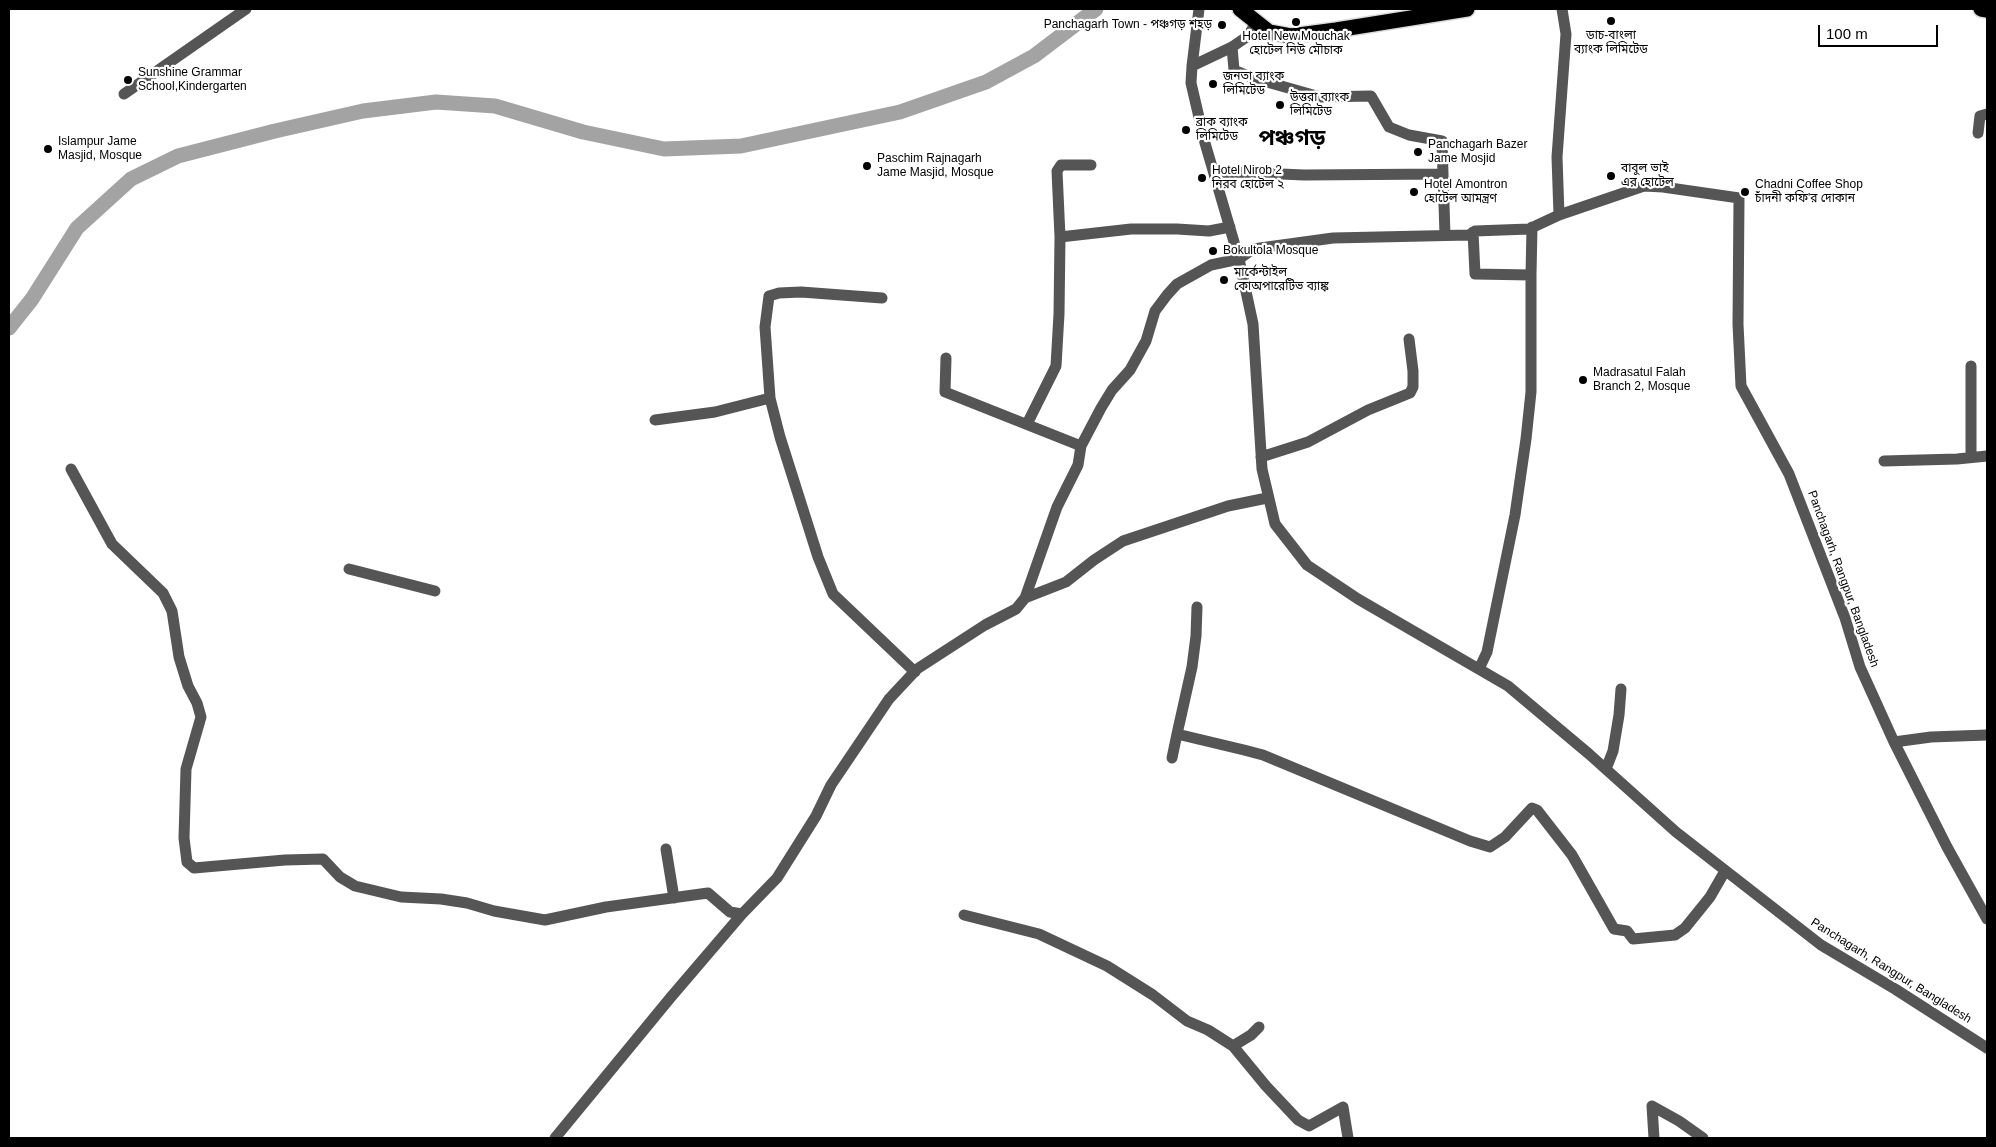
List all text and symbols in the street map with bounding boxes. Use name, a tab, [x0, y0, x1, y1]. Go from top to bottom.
marker: ডাচ-বাংলা ব্যাংক লিমিটেড	[1605, 15, 1617, 27]
scale bar	[1821, 15, 1941, 47]
marker: Hotel New Mouchak হোটেল নিউ মৌচাক	[1290, 16, 1302, 28]
place label: Panchagarh Town - পঞ্চগড় শহড়	[1044, 18, 1212, 32]
marker: Panchagarh Town - পঞ্চগড় শহড়	[1216, 19, 1228, 31]
text: 100 m	[1826, 25, 1868, 42]
place label: ডাচ-বাংলা ব্যাংক লিমিটেড	[1574, 29, 1648, 57]
place label: Hotel New Mouchak হোটেল নিউ মৌচাক	[1242, 30, 1350, 58]
place label: Sunshine Grammar School,Kindergarten	[138, 66, 247, 94]
place label: জনতা ব্যাংক লিমিটেড	[1223, 70, 1284, 98]
marker: Sunshine Grammar School,Kindergarten	[122, 74, 134, 86]
marker: জনতা ব্যাংক লিমিটেড	[1207, 78, 1219, 90]
place label: উত্তরা ব্যাংক লিমিটেড	[1290, 91, 1349, 119]
marker: উত্তরা ব্যাংক লিমিটেড	[1274, 99, 1286, 111]
place label: ব্রাক ব্যাংক লিমিটেড	[1196, 116, 1248, 144]
marker: ব্রাক ব্যাংক লিমিটেড	[1180, 124, 1192, 136]
district label: পঞ্চগড়	[1259, 126, 1325, 152]
place label: Islampur Jame Masjid, Mosque	[58, 135, 142, 163]
place label: Panchagarh Bazer Jame Mosjid	[1428, 138, 1527, 166]
marker: Islampur Jame Masjid, Mosque	[42, 143, 54, 155]
marker: Panchagarh Bazer Jame Mosjid	[1412, 146, 1424, 158]
place label: Paschim Rajnagarh Jame Masjid, Mosque	[877, 152, 994, 180]
marker: Paschim Rajnagarh Jame Masjid, Mosque	[861, 160, 873, 172]
place label: বাবুল ভাই এর হোটেল	[1621, 162, 1674, 190]
place label: Hotel Nirob 2 নিরব হোটেল ২	[1212, 164, 1284, 192]
marker: বাবুল ভাই এর হোটেল	[1605, 170, 1617, 182]
marker: Hotel Nirob 2 নিরব হোটেল ২	[1196, 172, 1208, 184]
place label: Hotel Amontron হোটেল আমন্ত্রণ	[1424, 178, 1507, 206]
place label: Chadni Coffee Shop চাঁদনী কফি'র দোকান	[1755, 178, 1863, 206]
marker: Hotel Amontron হোটেল আমন্ত্রণ	[1408, 186, 1420, 198]
marker: Chadni Coffee Shop চাঁদনী কফি'র দোকান	[1739, 186, 1751, 198]
place label: Bokultola Mosque	[1223, 244, 1318, 258]
marker: Bokultola Mosque	[1207, 245, 1219, 257]
place label: মার্কেন্টাইল কোঅপারেটিভ ব্যাঙ্ক	[1234, 266, 1329, 294]
marker: মার্কেন্টাইল কোঅপারেটিভ ব্যাঙ্ক	[1218, 274, 1230, 286]
place label: Madrasatul Falah Branch 2, Mosque	[1593, 366, 1690, 394]
marker: Madrasatul Falah Branch 2, Mosque	[1577, 374, 1589, 386]
street label: Panchagarh, Rangpur, Bangladesh	[1804, 489, 1882, 669]
street label: Panchagarh, Rangpur, Bangladesh	[1808, 915, 1974, 1027]

